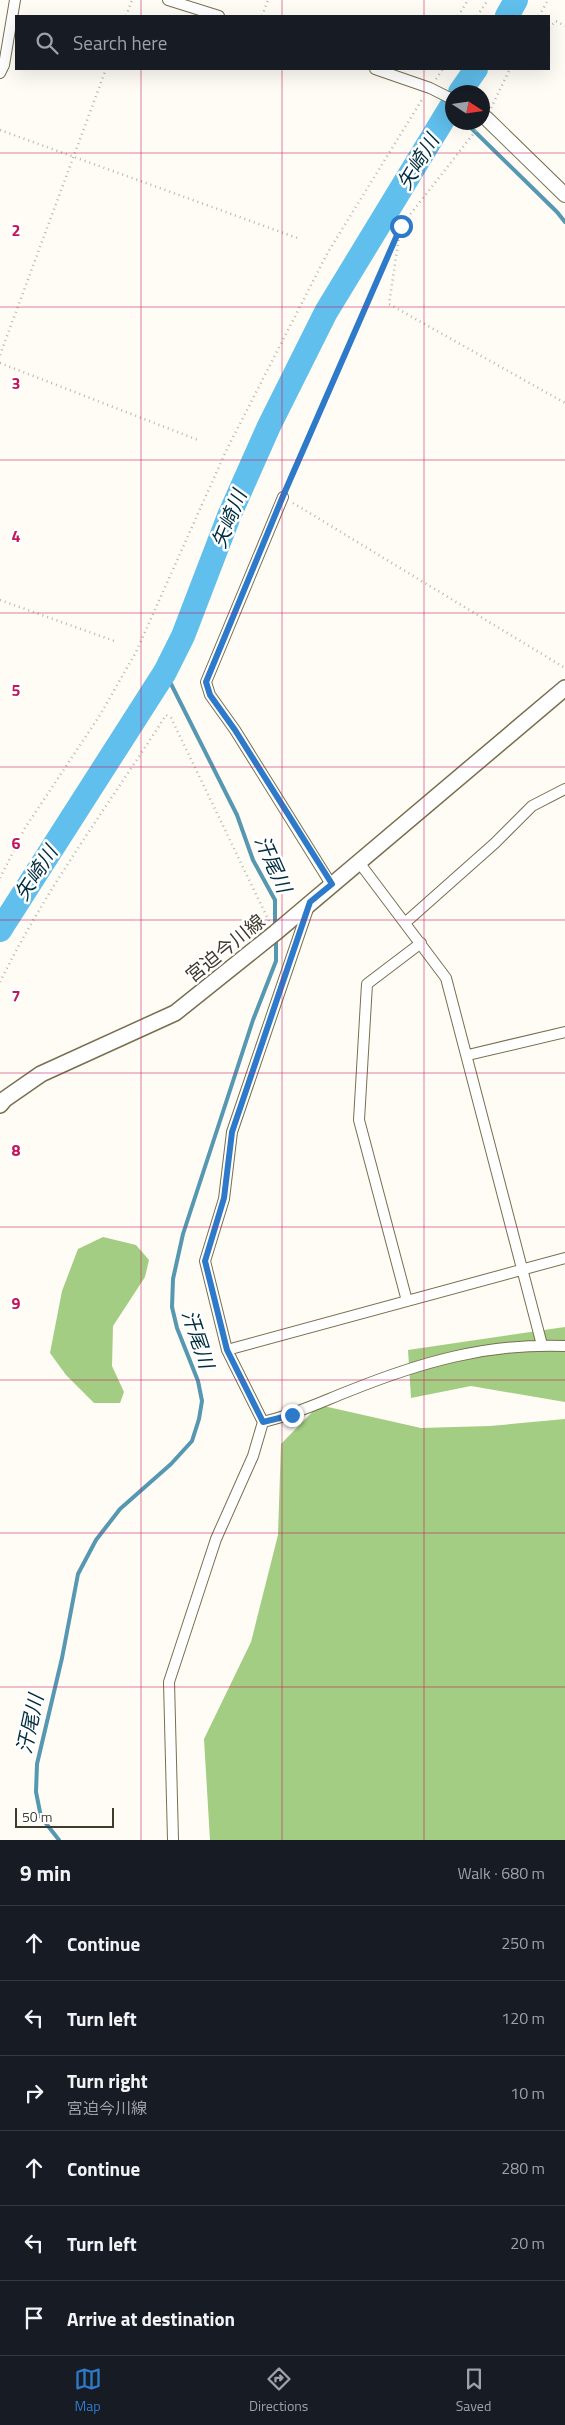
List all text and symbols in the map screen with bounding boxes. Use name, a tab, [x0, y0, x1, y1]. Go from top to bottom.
search box	[15, 15, 550, 70]
text: Search here	[73, 28, 167, 57]
icon: search	[33, 29, 61, 57]
north arrow	[445, 85, 490, 130]
water label: 矢崎川	[389, 126, 447, 195]
route start	[390, 215, 413, 238]
text: 2	[12, 218, 20, 242]
text: 3	[12, 371, 20, 395]
water label: 矢崎川	[203, 483, 255, 552]
text: 4	[12, 524, 21, 548]
text: 5	[12, 678, 21, 702]
water label: 汗尾川	[247, 830, 301, 899]
text: 6	[12, 831, 21, 855]
water label: 矢崎川	[6, 837, 66, 906]
street label: 宮迫今川線	[179, 906, 271, 989]
text: 7	[12, 984, 20, 1008]
text: 8	[12, 1138, 21, 1162]
text: 9	[12, 1291, 21, 1315]
water label: 汗尾川	[174, 1306, 223, 1374]
route end	[281, 1404, 304, 1427]
water label: 汗尾川	[8, 1689, 51, 1756]
scale bar	[15, 1805, 114, 1828]
text: 50 m	[22, 1806, 52, 1827]
text: 9 min	[20, 1857, 71, 1889]
text: Walk · 680 m	[457, 1861, 545, 1885]
icon: ahead	[20, 1929, 48, 1957]
text: Continue	[67, 1929, 140, 1958]
text: 250 m	[501, 1931, 545, 1955]
icon: left	[20, 2004, 48, 2032]
text: Turn left	[67, 2004, 137, 2033]
text: 120 m	[501, 2006, 545, 2030]
text: Turn right	[67, 2066, 148, 2095]
icon: right	[20, 2079, 48, 2107]
text: 10 m	[510, 2081, 545, 2105]
text: 宮迫今川線	[67, 2096, 147, 2120]
icon: ahead	[20, 2154, 48, 2182]
text: Continue	[67, 2154, 140, 2183]
text: 280 m	[501, 2156, 545, 2180]
icon: left	[20, 2229, 48, 2257]
text: Turn left	[67, 2229, 137, 2258]
text: 20 m	[510, 2231, 545, 2255]
icon: arrive	[20, 2304, 48, 2332]
text: Arrive at destination	[67, 2304, 235, 2333]
tab: Map	[74, 2365, 102, 2416]
tab: Directions	[249, 2365, 308, 2416]
tab: Saved	[456, 2365, 491, 2416]

